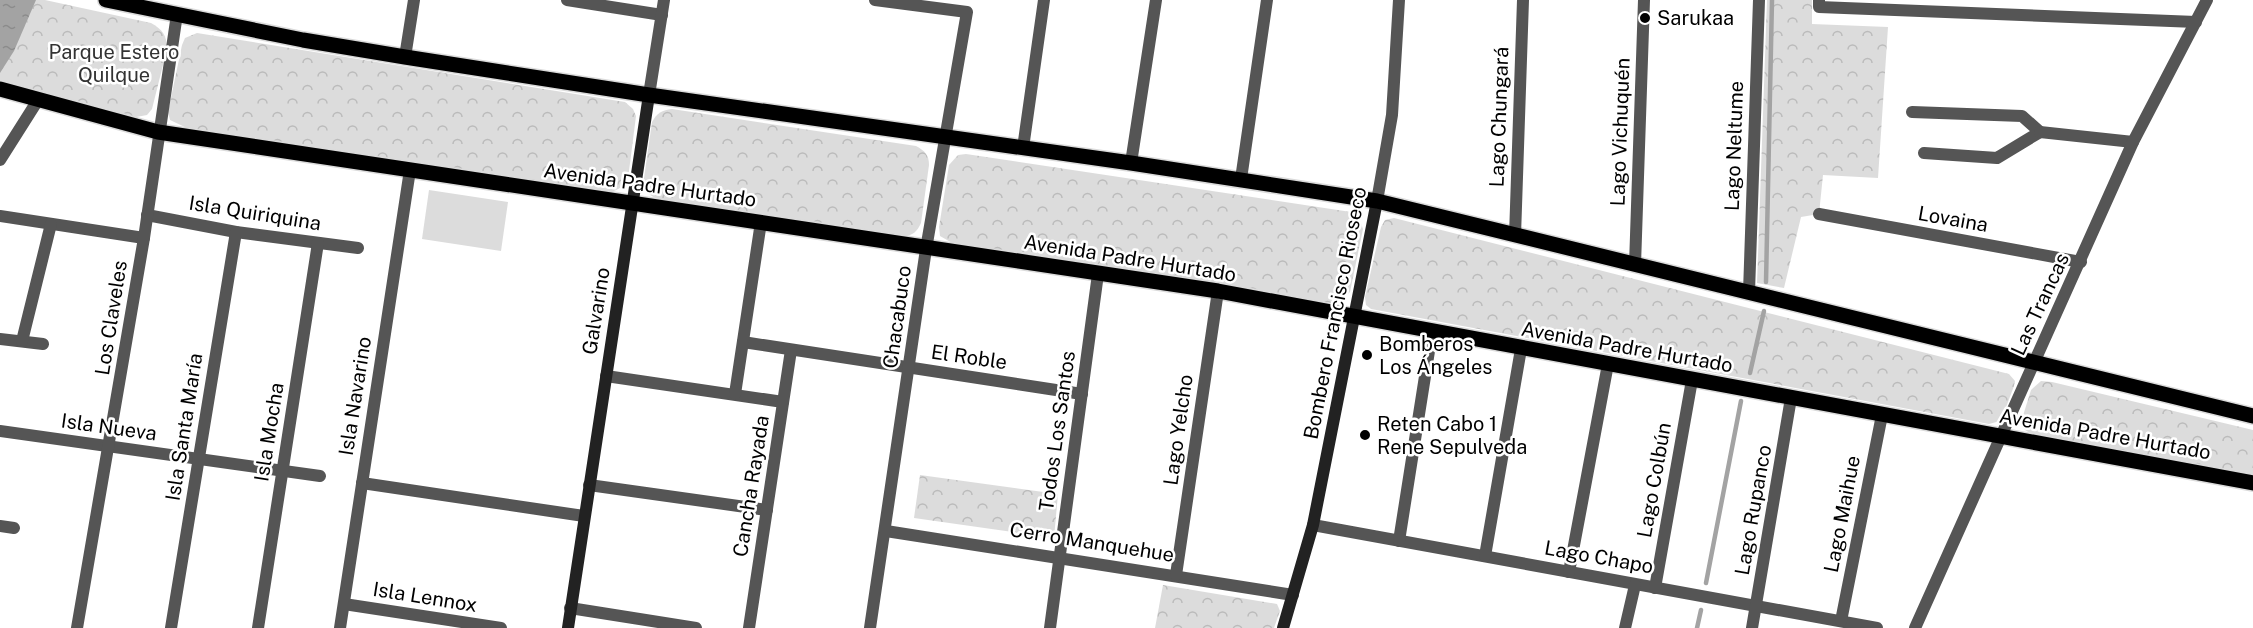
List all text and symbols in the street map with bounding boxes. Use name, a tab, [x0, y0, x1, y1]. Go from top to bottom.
place label: Sarukaa	[1657, 6, 1734, 30]
marker: Sarukaa	[1638, 11, 1652, 25]
park label: Parque Estero Quilque	[49, 40, 179, 87]
street label: Lago Chungará	[1485, 46, 1513, 188]
street label: Lago Vichuquén	[1605, 57, 1635, 207]
street label: Lago Neltume	[1720, 81, 1748, 211]
street label: Avenida Padre Hurtado	[542, 158, 758, 212]
street label: Bombero Francisco Rioseco	[1299, 185, 1371, 441]
street label: Isla Quiriquina	[187, 191, 323, 235]
street label: Lovaina	[1916, 201, 1990, 237]
street label: Avenida Padre Hurtado	[1022, 229, 1238, 287]
street label: Las Trancas	[2006, 249, 2074, 359]
street label: Los Claveles	[90, 259, 132, 377]
street label: Chacabuco	[878, 264, 916, 370]
street label: Galvarino	[577, 266, 615, 356]
street label: Avenida Padre Hurtado	[1519, 317, 1735, 377]
place label: Bomberos Los Ángeles	[1379, 332, 1492, 379]
street label: Isla Navarino	[334, 335, 376, 457]
street label: El Roble	[930, 340, 1008, 374]
marker: Bomberos Los Ángeles	[1360, 348, 1374, 362]
street label: Todos Los Santos	[1034, 349, 1080, 513]
street label: Isla Santa María	[160, 351, 208, 503]
street label: Lago Yelcho	[1158, 373, 1198, 487]
street label: Isla Mocha	[249, 381, 289, 483]
street label: Avenida Padre Hurtado	[1997, 404, 2213, 464]
street label: Isla Nueva	[60, 408, 158, 446]
place label: Reten Cabo 1 Rene Sepulveda	[1377, 412, 1527, 459]
street label: Cancha Rayada	[728, 414, 774, 558]
street label: Lago Colbún	[1632, 420, 1676, 540]
marker: Reten Cabo 1 Rene Sepulveda	[1358, 428, 1372, 442]
street label: Lago Rupanco	[1730, 443, 1776, 577]
street label: Lago Maihue	[1819, 453, 1865, 575]
street label: Cerro Manquehue	[1008, 517, 1176, 567]
street label: Lago Chapo	[1543, 536, 1655, 578]
street label: Isla Lennox	[371, 577, 479, 617]

